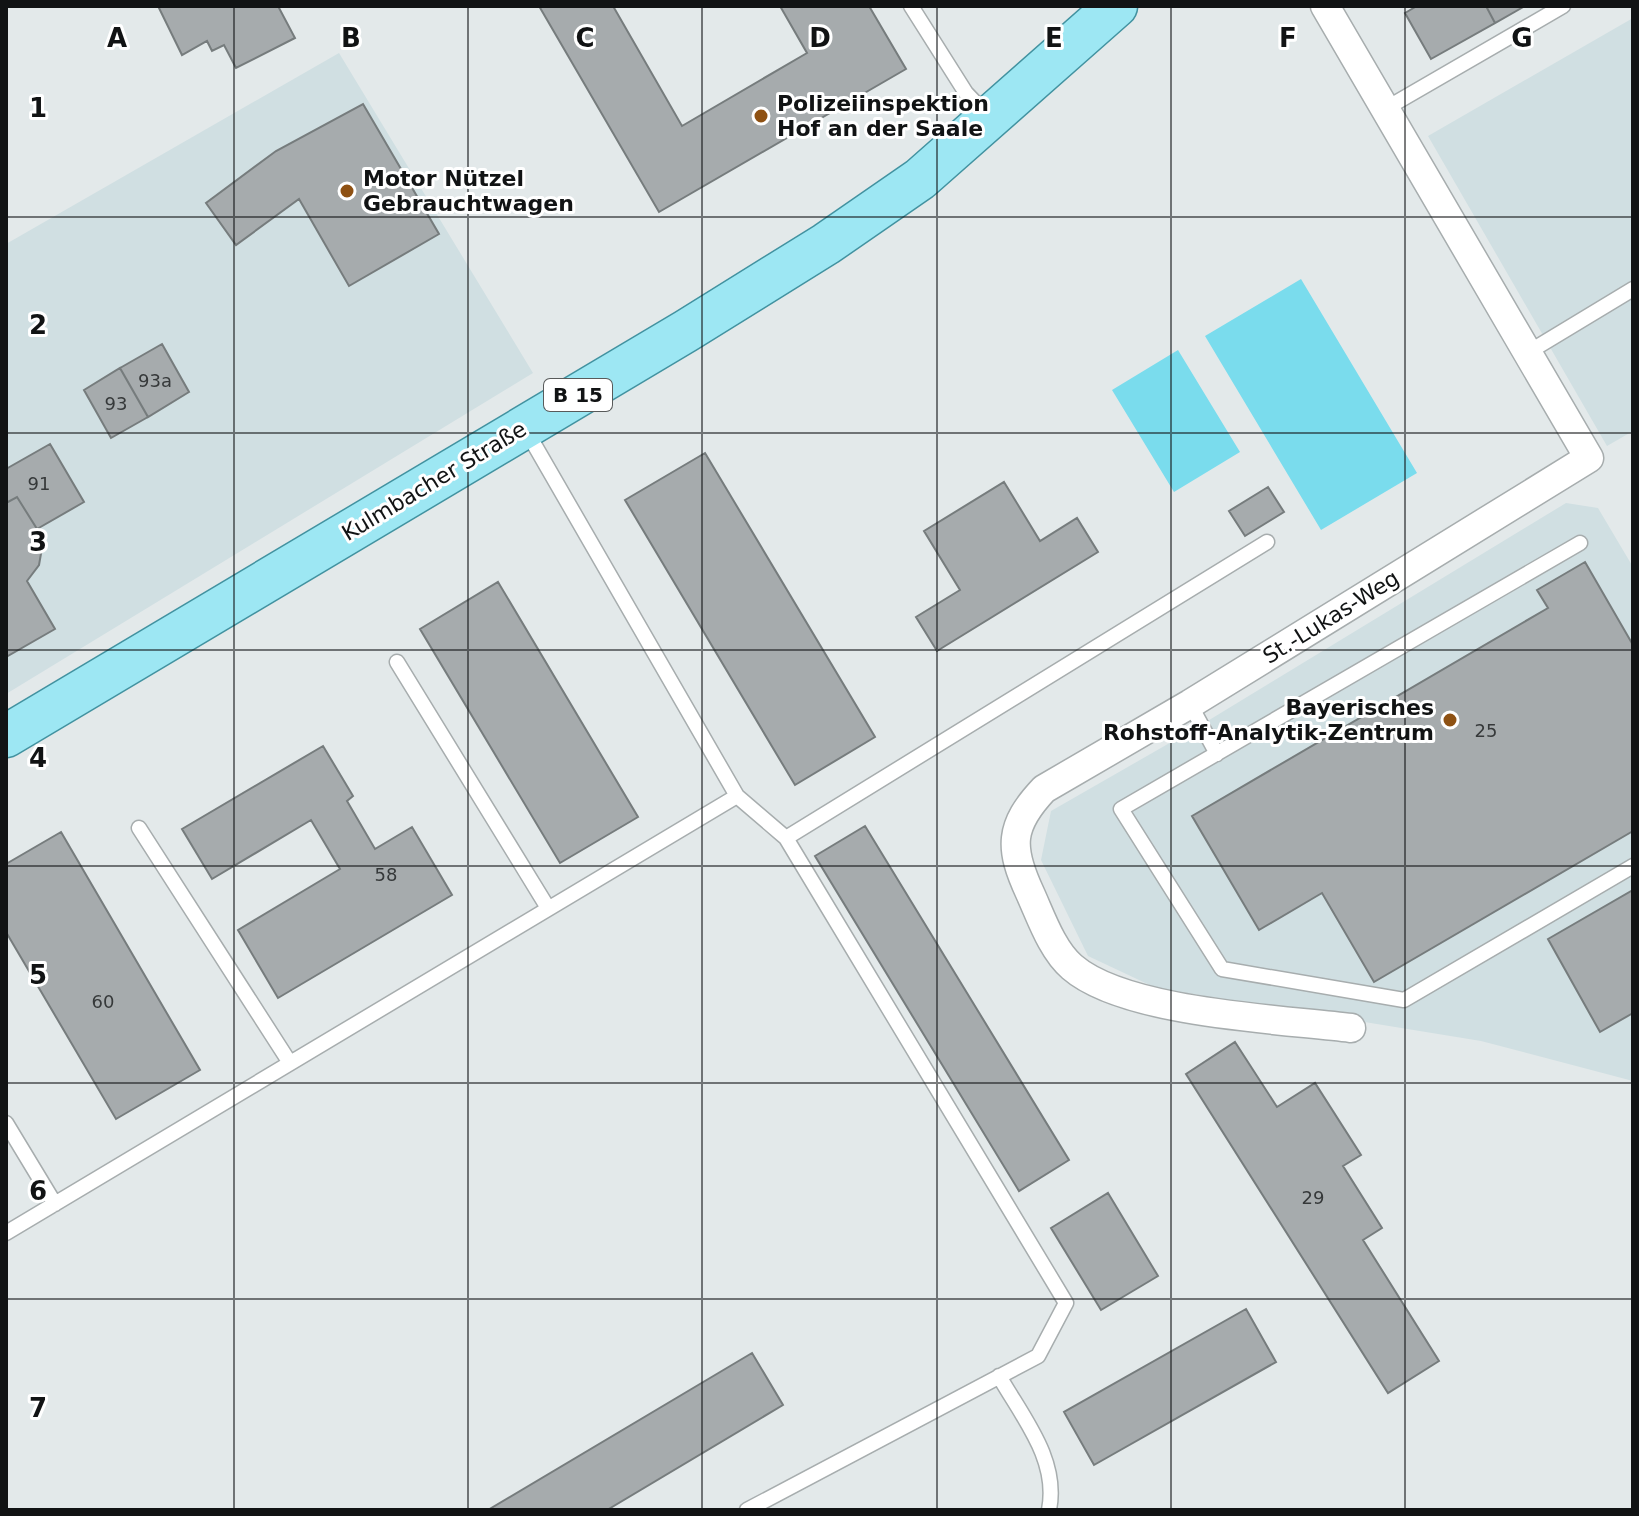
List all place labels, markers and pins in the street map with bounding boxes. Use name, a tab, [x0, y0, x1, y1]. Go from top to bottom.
place label: Polizeiinspektion Hof an der Saale	[777, 91, 989, 141]
marker: Polizeiinspektion Hof an der Saale	[752, 107, 770, 125]
place label: Motor Nützel Gebrauchtwagen	[363, 166, 574, 216]
marker: Motor Nützel Gebrauchtwagen	[338, 182, 356, 200]
place label: Bayerisches Rohstoff-Analytik-Zentrum	[1103, 695, 1434, 745]
marker: Bayerisches Rohstoff-Analytik-Zentrum	[1441, 711, 1459, 729]

